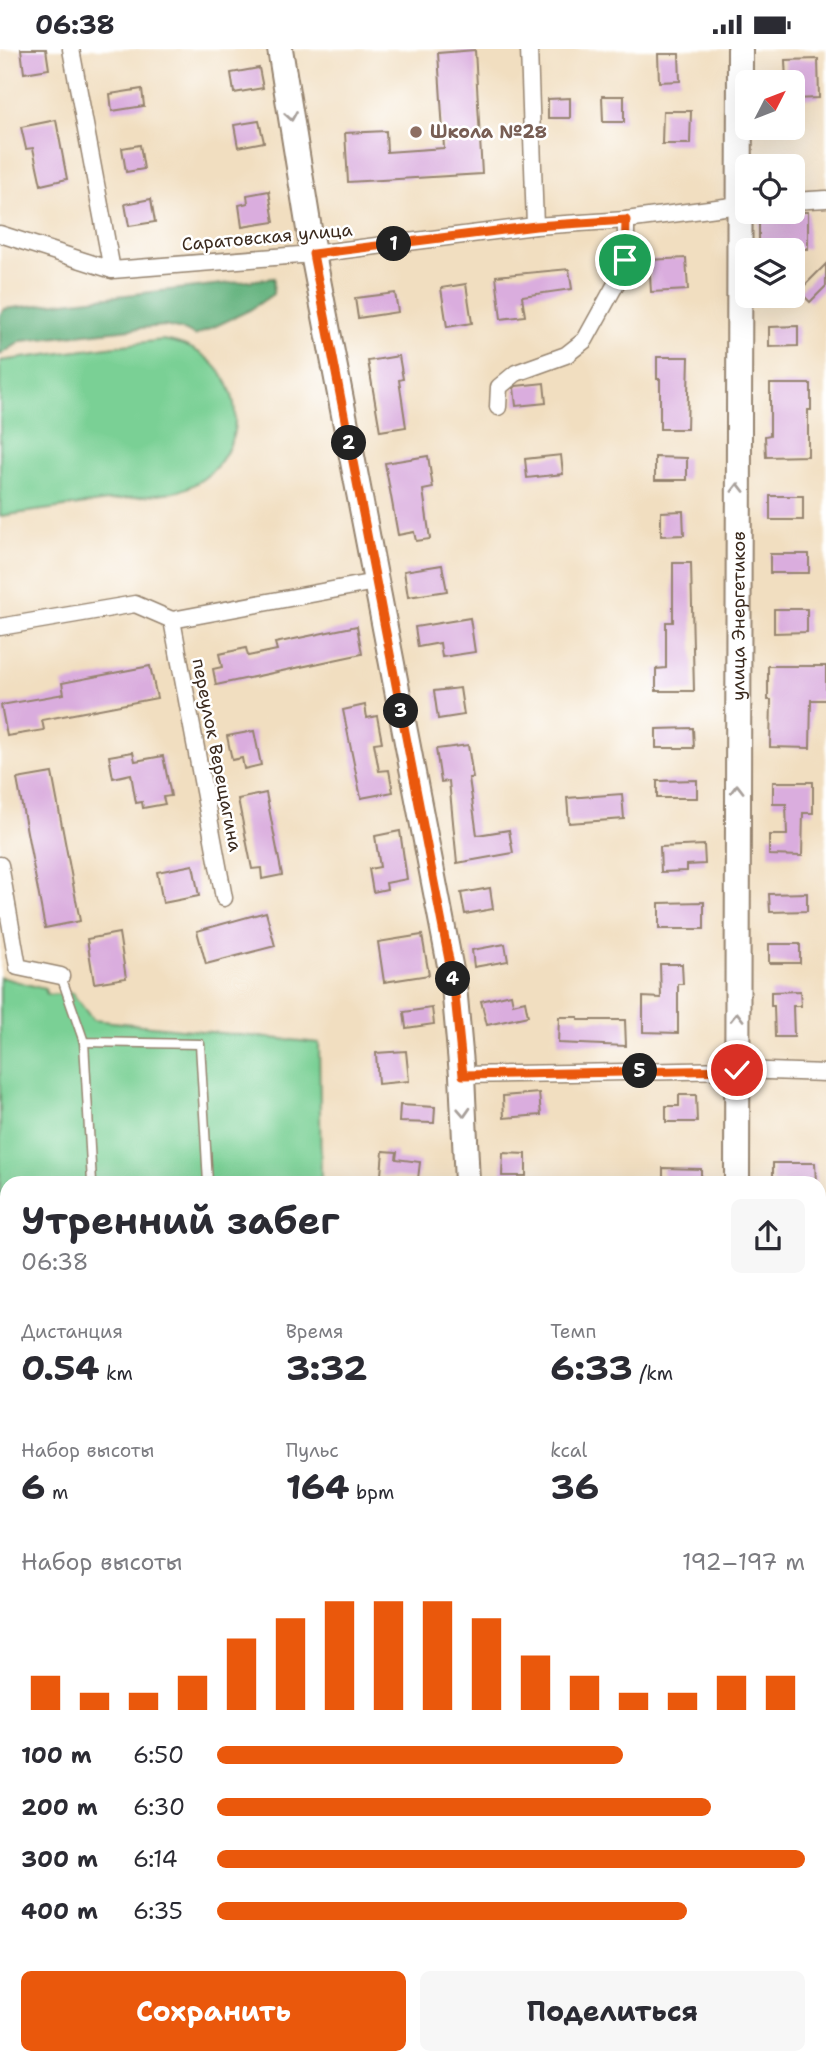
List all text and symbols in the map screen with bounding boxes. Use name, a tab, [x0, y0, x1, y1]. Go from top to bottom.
text: 06:38	[35, 7, 115, 42]
north arrow	[735, 70, 805, 140]
map controls	[735, 70, 805, 308]
one-way arrow	[283, 110, 298, 122]
place label: Школа №28	[430, 120, 547, 144]
marker: Школа №28	[408, 124, 424, 140]
button: locate	[735, 154, 805, 224]
street label: Саратовская улица	[181, 218, 353, 256]
pin: 1	[376, 227, 412, 261]
pin	[595, 230, 655, 290]
text: 1	[389, 231, 398, 256]
button: layers	[735, 238, 805, 308]
icon: arrive	[606, 241, 644, 279]
pin: 2	[332, 425, 366, 461]
text: 2	[342, 430, 355, 455]
one-way arrow	[730, 483, 746, 493]
street label: улица Энергетиков	[726, 531, 751, 701]
street label: переулок Верещагина	[186, 656, 248, 854]
pin: 3	[384, 693, 418, 729]
text: 3	[394, 698, 407, 723]
one-way arrow	[729, 784, 745, 794]
pin: 4	[435, 961, 470, 997]
text: 4	[446, 966, 459, 991]
one-way arrow	[729, 1011, 745, 1022]
pin	[707, 1040, 767, 1100]
icon: check	[718, 1051, 756, 1089]
pin: 5	[622, 1053, 658, 1089]
text: 5	[634, 1058, 645, 1083]
one-way arrow	[457, 1107, 472, 1118]
text: Утренний забег	[21, 1195, 339, 1246]
button: share	[731, 1199, 805, 1273]
text: 06:38	[21, 1247, 89, 1277]
text: Дистанция	[21, 1319, 123, 1344]
text: Время	[286, 1319, 344, 1344]
text: Темп	[550, 1319, 596, 1344]
text: 0.54	[21, 1344, 100, 1391]
text: 3:32	[286, 1344, 367, 1391]
text: 6:33	[550, 1344, 633, 1391]
text: km	[100, 1361, 133, 1386]
text: /km	[633, 1361, 673, 1386]
text: Набор высоты	[21, 1438, 154, 1463]
text: Пульс	[286, 1438, 339, 1463]
text: kcal	[550, 1438, 587, 1463]
text: 6	[21, 1463, 46, 1510]
text: 164	[286, 1463, 350, 1510]
text: 36	[550, 1463, 599, 1510]
text: m	[46, 1480, 68, 1505]
text: bpm	[350, 1480, 394, 1505]
text: Набор высоты	[21, 1547, 182, 1577]
text: 192–197 m	[682, 1547, 805, 1577]
text: 100 m	[21, 1740, 92, 1770]
text: 6:50	[133, 1740, 184, 1770]
text: 200 m	[21, 1792, 98, 1822]
text: 6:30	[133, 1792, 185, 1822]
text: 300 m	[21, 1844, 98, 1874]
text: 6:14	[133, 1844, 178, 1874]
text: 400 m	[21, 1896, 98, 1926]
text: 6:35	[133, 1896, 183, 1926]
button: Сохранить	[21, 1971, 406, 2051]
button: Поделиться	[420, 1971, 805, 2051]

